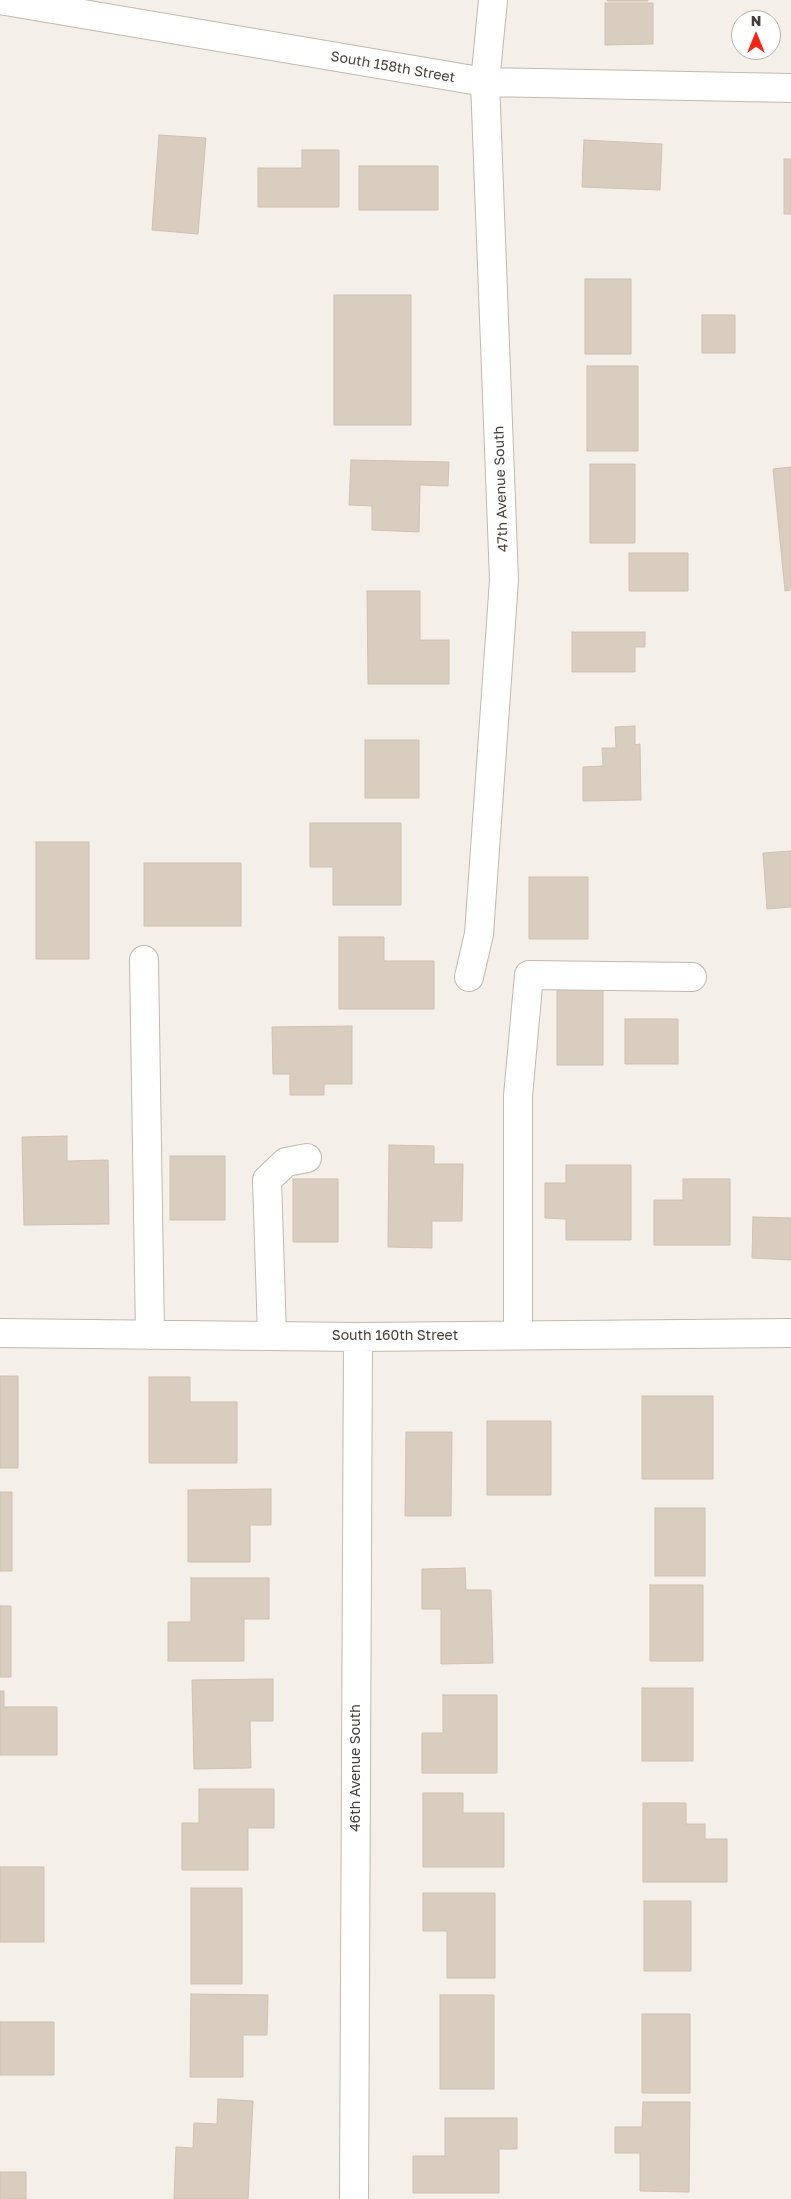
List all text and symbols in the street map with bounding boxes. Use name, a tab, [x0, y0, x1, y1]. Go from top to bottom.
north arrow	[731, 10, 781, 60]
text: N	[751, 12, 761, 29]
street label: South 158th Street	[329, 48, 457, 86]
street label: 47th Avenue South	[490, 425, 512, 553]
street label: South 160th Street	[332, 1328, 458, 1344]
street label: 46th Avenue South	[348, 1704, 364, 1832]

